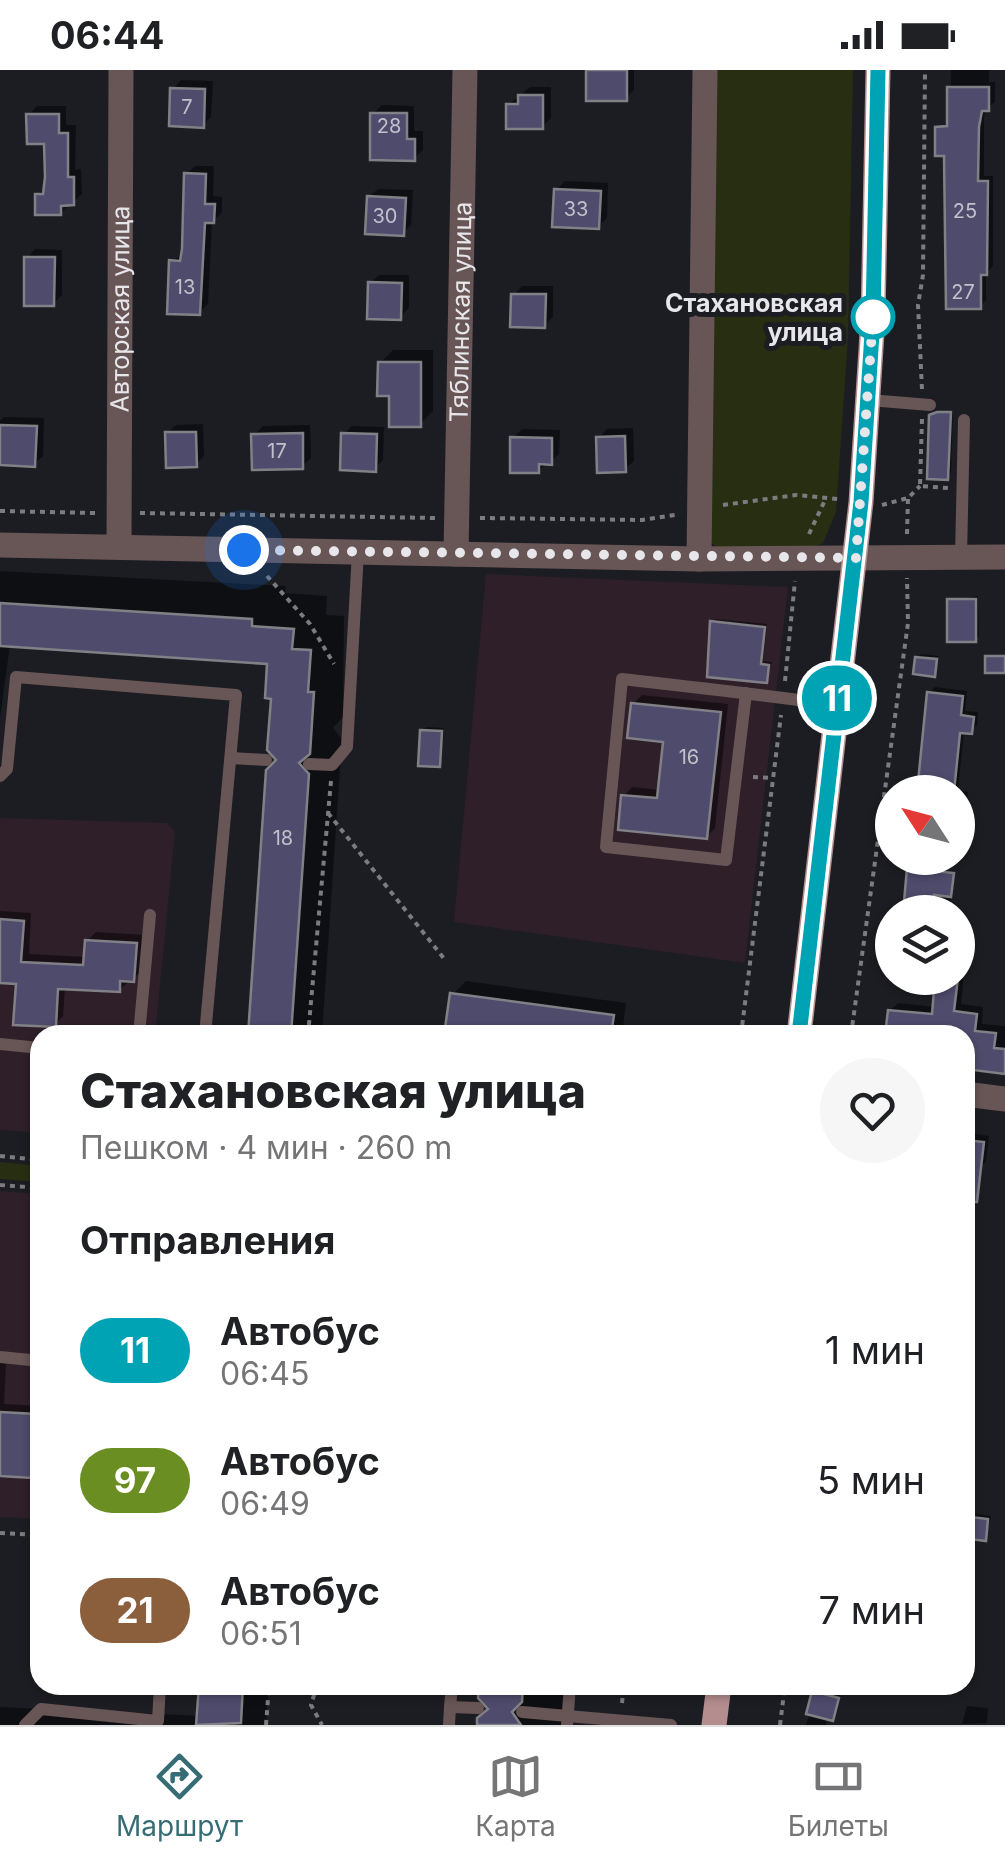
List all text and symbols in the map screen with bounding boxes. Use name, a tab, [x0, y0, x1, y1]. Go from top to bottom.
text: 06:44	[50, 12, 164, 58]
house number: 7	[181, 95, 193, 119]
house number: 28	[377, 114, 401, 138]
house number: 33	[564, 197, 588, 221]
house number: 25	[953, 199, 977, 223]
street label: Тяблинская улица	[443, 201, 478, 423]
house number: 30	[373, 204, 397, 228]
street label: Авторская улица	[105, 206, 135, 412]
house number: 13	[175, 275, 195, 299]
house number: 27	[951, 280, 975, 304]
place label: Стахановская улица	[665, 288, 843, 347]
marker: Стахановская улица	[852, 296, 894, 338]
house number: 17	[267, 439, 287, 463]
your location	[219, 525, 269, 575]
line badge: 11	[792, 666, 882, 730]
text: 11	[822, 677, 852, 719]
house number: 16	[679, 745, 699, 769]
north arrow	[875, 775, 975, 875]
map controls	[875, 775, 975, 995]
house number: 18	[273, 826, 293, 850]
button: layers	[875, 895, 975, 995]
button: heart	[820, 1058, 925, 1163]
text: Стахановская улица	[80, 1061, 586, 1120]
text: Пешком · 4 мин · 260 m	[80, 1128, 452, 1167]
text: Отправления	[80, 1217, 335, 1263]
text: Автобус	[220, 1308, 380, 1354]
text: 1 мин	[825, 1327, 925, 1373]
text: 11	[120, 1329, 150, 1371]
text: 06:45	[220, 1354, 309, 1393]
text: Автобус	[220, 1438, 380, 1484]
text: 5 мин	[817, 1457, 925, 1503]
text: 97	[114, 1459, 156, 1501]
text: 06:49	[220, 1484, 310, 1523]
text: Автобус	[220, 1568, 380, 1614]
text: 7 мин	[819, 1587, 925, 1633]
text: 21	[116, 1589, 154, 1631]
text: 06:51	[220, 1614, 302, 1653]
tab: Маршрут	[116, 1749, 243, 1843]
tab: Карта	[475, 1749, 556, 1843]
tab: Билеты	[788, 1749, 889, 1843]

